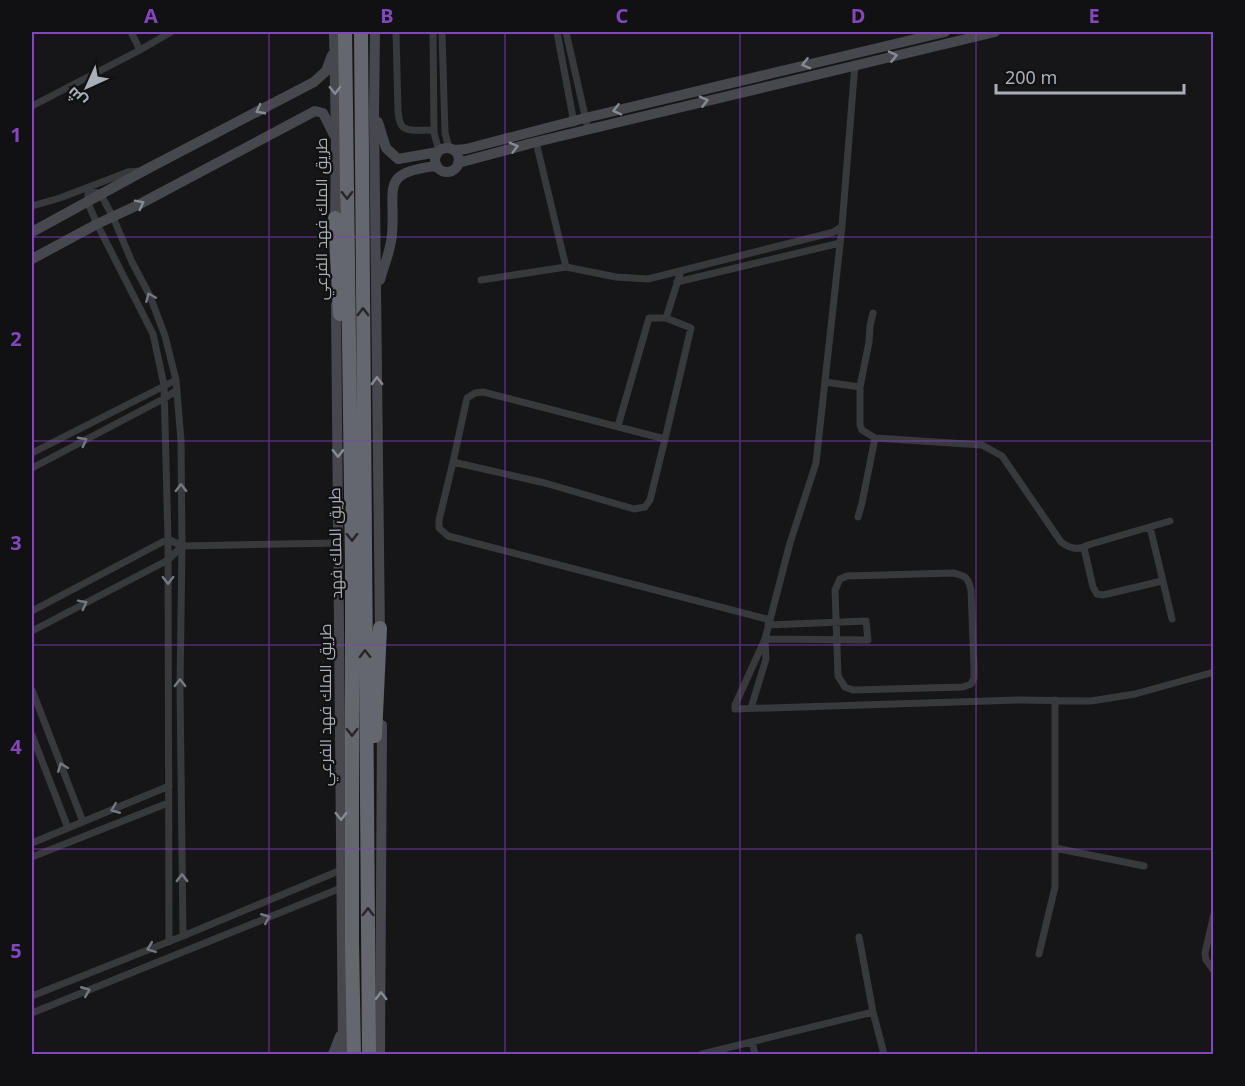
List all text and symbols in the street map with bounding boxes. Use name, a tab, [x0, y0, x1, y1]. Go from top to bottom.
text: A	[144, 2, 158, 29]
text: B	[380, 2, 394, 29]
text: C	[616, 2, 629, 29]
text: D	[851, 2, 865, 29]
text: E	[1088, 2, 1100, 29]
one-way arrow	[888, 50, 898, 63]
north arrow	[57, 57, 117, 117]
one-way arrow	[801, 57, 811, 70]
scale bar	[996, 57, 1184, 95]
text: 200 m	[1005, 65, 1057, 89]
text: ش	[61, 83, 91, 113]
one-way arrow	[329, 85, 341, 94]
one-way arrow	[699, 96, 709, 109]
one-way arrow	[256, 103, 267, 115]
one-way arrow	[612, 103, 622, 116]
text: 1	[10, 121, 22, 148]
street label: طريق الملك فهد الفرعي	[310, 138, 335, 300]
one-way arrow	[509, 142, 519, 155]
one-way arrow	[341, 190, 353, 199]
one-way arrow	[133, 200, 144, 211]
one-way arrow	[145, 293, 157, 304]
one-way arrow	[357, 308, 370, 317]
text: 2	[10, 325, 22, 352]
one-way arrow	[371, 377, 383, 386]
one-way arrow	[77, 436, 88, 448]
one-way arrow	[332, 448, 344, 457]
one-way arrow	[175, 483, 187, 492]
street label: طريق الملك فهد	[323, 487, 347, 599]
text: 3	[10, 529, 22, 556]
one-way arrow	[345, 532, 358, 541]
one-way arrow	[162, 576, 174, 585]
one-way arrow	[77, 600, 88, 611]
street label: طريق الملك فهد الفرعي	[314, 624, 339, 786]
one-way arrow	[359, 650, 372, 659]
one-way arrow	[174, 678, 186, 687]
one-way arrow	[346, 727, 358, 736]
text: 4	[10, 733, 22, 760]
one-way arrow	[56, 762, 69, 773]
one-way arrow	[110, 802, 121, 814]
one-way arrow	[335, 811, 347, 820]
one-way arrow	[176, 873, 188, 882]
one-way arrow	[362, 908, 374, 917]
one-way arrow	[261, 912, 271, 925]
text: 5	[10, 937, 22, 964]
one-way arrow	[146, 941, 157, 954]
one-way arrow	[79, 986, 90, 998]
one-way arrow	[375, 992, 387, 1001]

